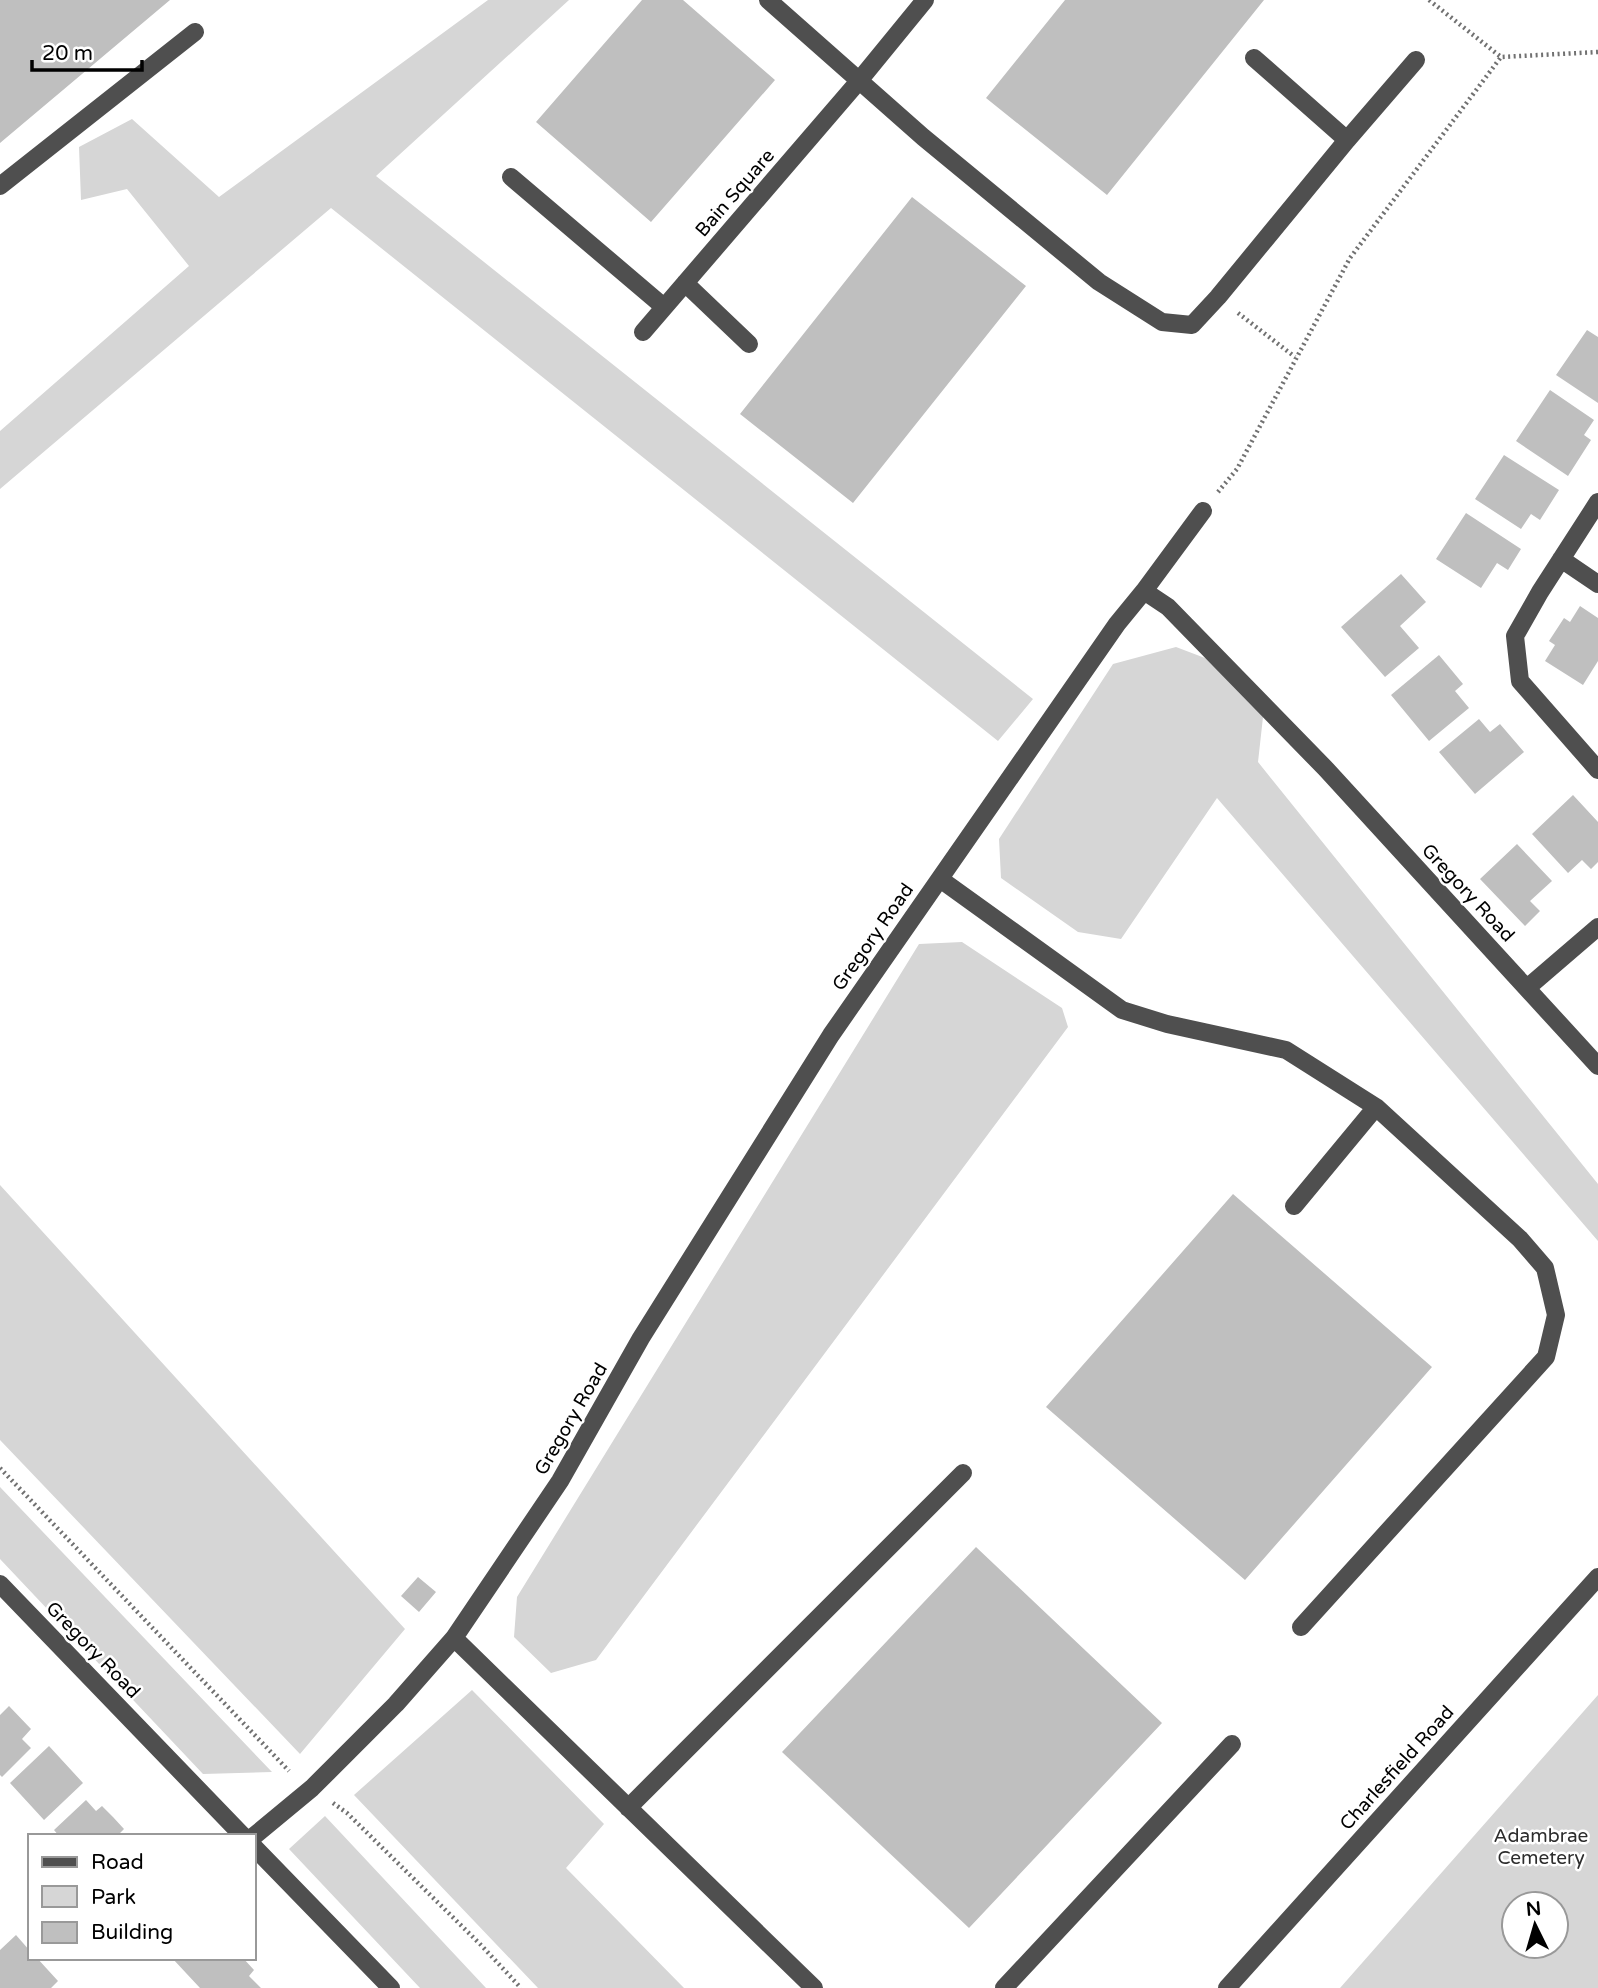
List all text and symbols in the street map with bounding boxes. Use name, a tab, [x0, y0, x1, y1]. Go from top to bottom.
scale bar	[32, 28, 142, 72]
text: 20 m	[42, 41, 93, 66]
street label: Bain Square	[691, 145, 779, 241]
street label: Gregory Road	[1417, 839, 1519, 947]
street label: Gregory Road	[828, 879, 918, 995]
street label: Gregory Road	[530, 1359, 612, 1479]
street label: Gregory Road	[41, 1597, 145, 1703]
street label: Charlesfield Road	[1335, 1701, 1459, 1835]
park label: Adambrae Cemetery	[1494, 1825, 1588, 1869]
legend	[28, 1834, 256, 1960]
text: Road	[91, 1850, 144, 1875]
text: Park	[91, 1885, 136, 1910]
north arrow	[1500, 1890, 1570, 1960]
text: N	[1525, 1897, 1542, 1921]
text: Building	[91, 1920, 173, 1945]

